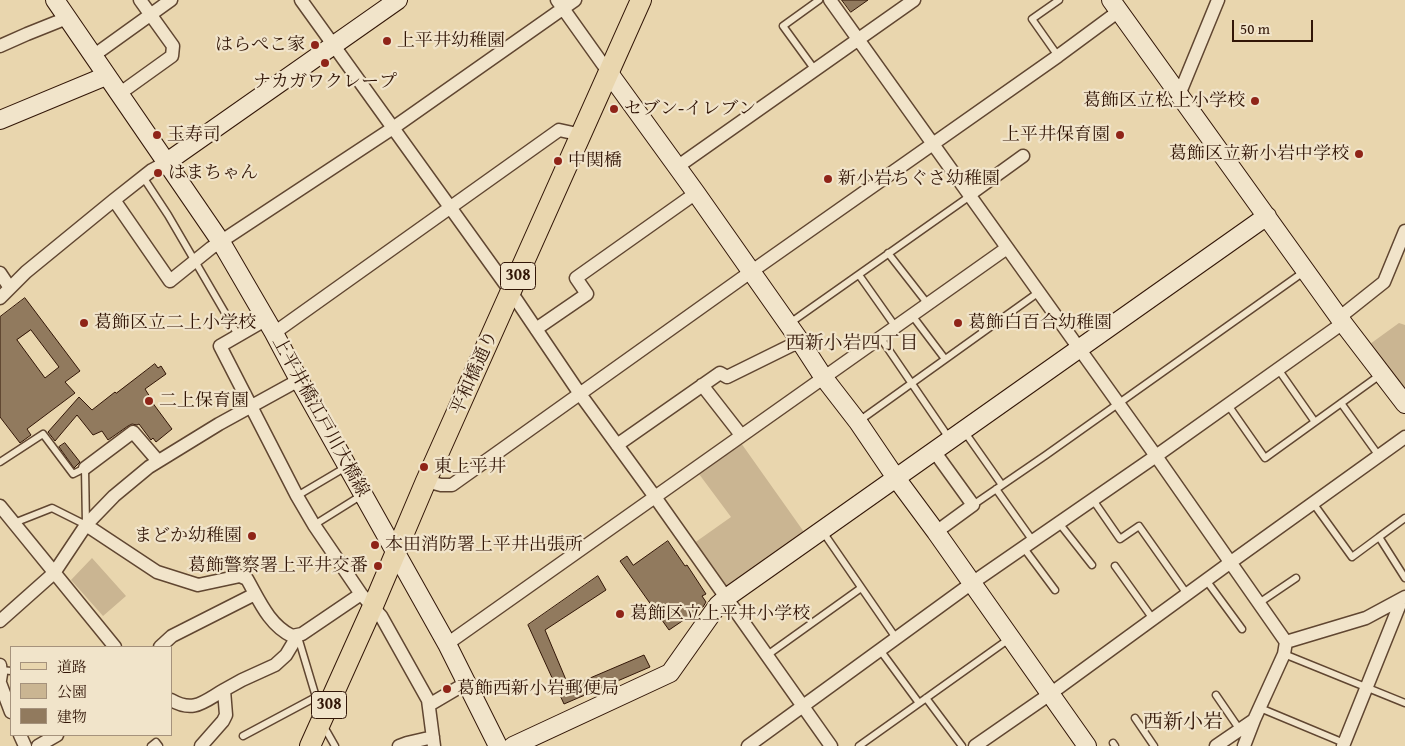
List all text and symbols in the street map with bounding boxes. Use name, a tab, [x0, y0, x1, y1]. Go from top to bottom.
scale bar	[1235, 10, 1316, 42]
text: 50 m	[1240, 18, 1270, 39]
place label: 上平井幼稚園	[397, 30, 505, 52]
place label: はらぺこ家	[215, 34, 305, 56]
marker: 上平井幼稚園	[381, 35, 393, 47]
marker: はらぺこ家	[309, 39, 321, 51]
marker: ナカガワクレープ	[319, 57, 331, 69]
place label: ナカガワクレープ	[253, 71, 397, 93]
place label: 葛飾区立松上小学校	[1083, 90, 1245, 112]
marker: 葛飾区立松上小学校	[1249, 95, 1261, 107]
place label: セブン-イレブン	[624, 98, 756, 120]
marker: セブン-イレブン	[608, 103, 620, 115]
place label: 玉寿司	[167, 124, 221, 146]
place label: 上平井保育園	[1002, 124, 1110, 146]
marker: 玉寿司	[151, 129, 163, 141]
marker: 上平井保育園	[1114, 129, 1126, 141]
place label: 葛飾区立新小岩中学校	[1169, 143, 1349, 165]
marker: 葛飾区立新小岩中学校	[1353, 148, 1365, 160]
place label: 中関橋	[568, 150, 622, 172]
marker: 中関橋	[552, 155, 564, 167]
place label: はまちゃん	[168, 162, 258, 184]
marker: はまちゃん	[152, 167, 164, 179]
place label: 新小岩ちぐさ幼稚園	[838, 168, 1000, 190]
marker: 新小岩ちぐさ幼稚園	[822, 173, 834, 185]
road number: 308	[500, 262, 536, 290]
place label: 葛飾区立二上小学校	[94, 312, 256, 334]
place label: 葛飾白百合幼稚園	[968, 312, 1112, 334]
marker: 葛飾区立二上小学校	[78, 317, 90, 329]
marker: 葛飾白百合幼稚園	[952, 317, 964, 329]
street label: 平和橋通り	[447, 327, 503, 419]
street label: 上平井橋江戸川大橋線	[267, 333, 373, 501]
district label: 西新小岩四丁目	[786, 333, 918, 355]
place label: 二上保育園	[159, 390, 249, 412]
marker: 二上保育園	[143, 395, 155, 407]
place label: 東上平井	[434, 456, 506, 478]
marker: 東上平井	[418, 461, 430, 473]
place label: まどか幼稚園	[134, 525, 242, 547]
marker: まどか幼稚園	[246, 530, 258, 542]
place label: 本田消防署上平井出張所	[385, 534, 583, 556]
marker: 本田消防署上平井出張所	[369, 539, 381, 551]
place label: 葛飾警察署上平井交番	[188, 555, 368, 577]
marker: 葛飾警察署上平井交番	[372, 560, 384, 572]
place label: 葛飾区立上平井小学校	[630, 603, 810, 625]
marker: 葛飾区立上平井小学校	[614, 608, 626, 620]
legend	[10, 646, 172, 736]
text: 道路	[57, 656, 87, 677]
place label: 葛飾西新小岩郵便局	[457, 678, 619, 700]
text: 公園	[57, 681, 87, 702]
marker: 葛飾西新小岩郵便局	[441, 683, 453, 695]
road number: 308	[312, 692, 346, 718]
text: 建物	[57, 706, 87, 727]
district label: 西新小岩	[1143, 711, 1223, 735]

